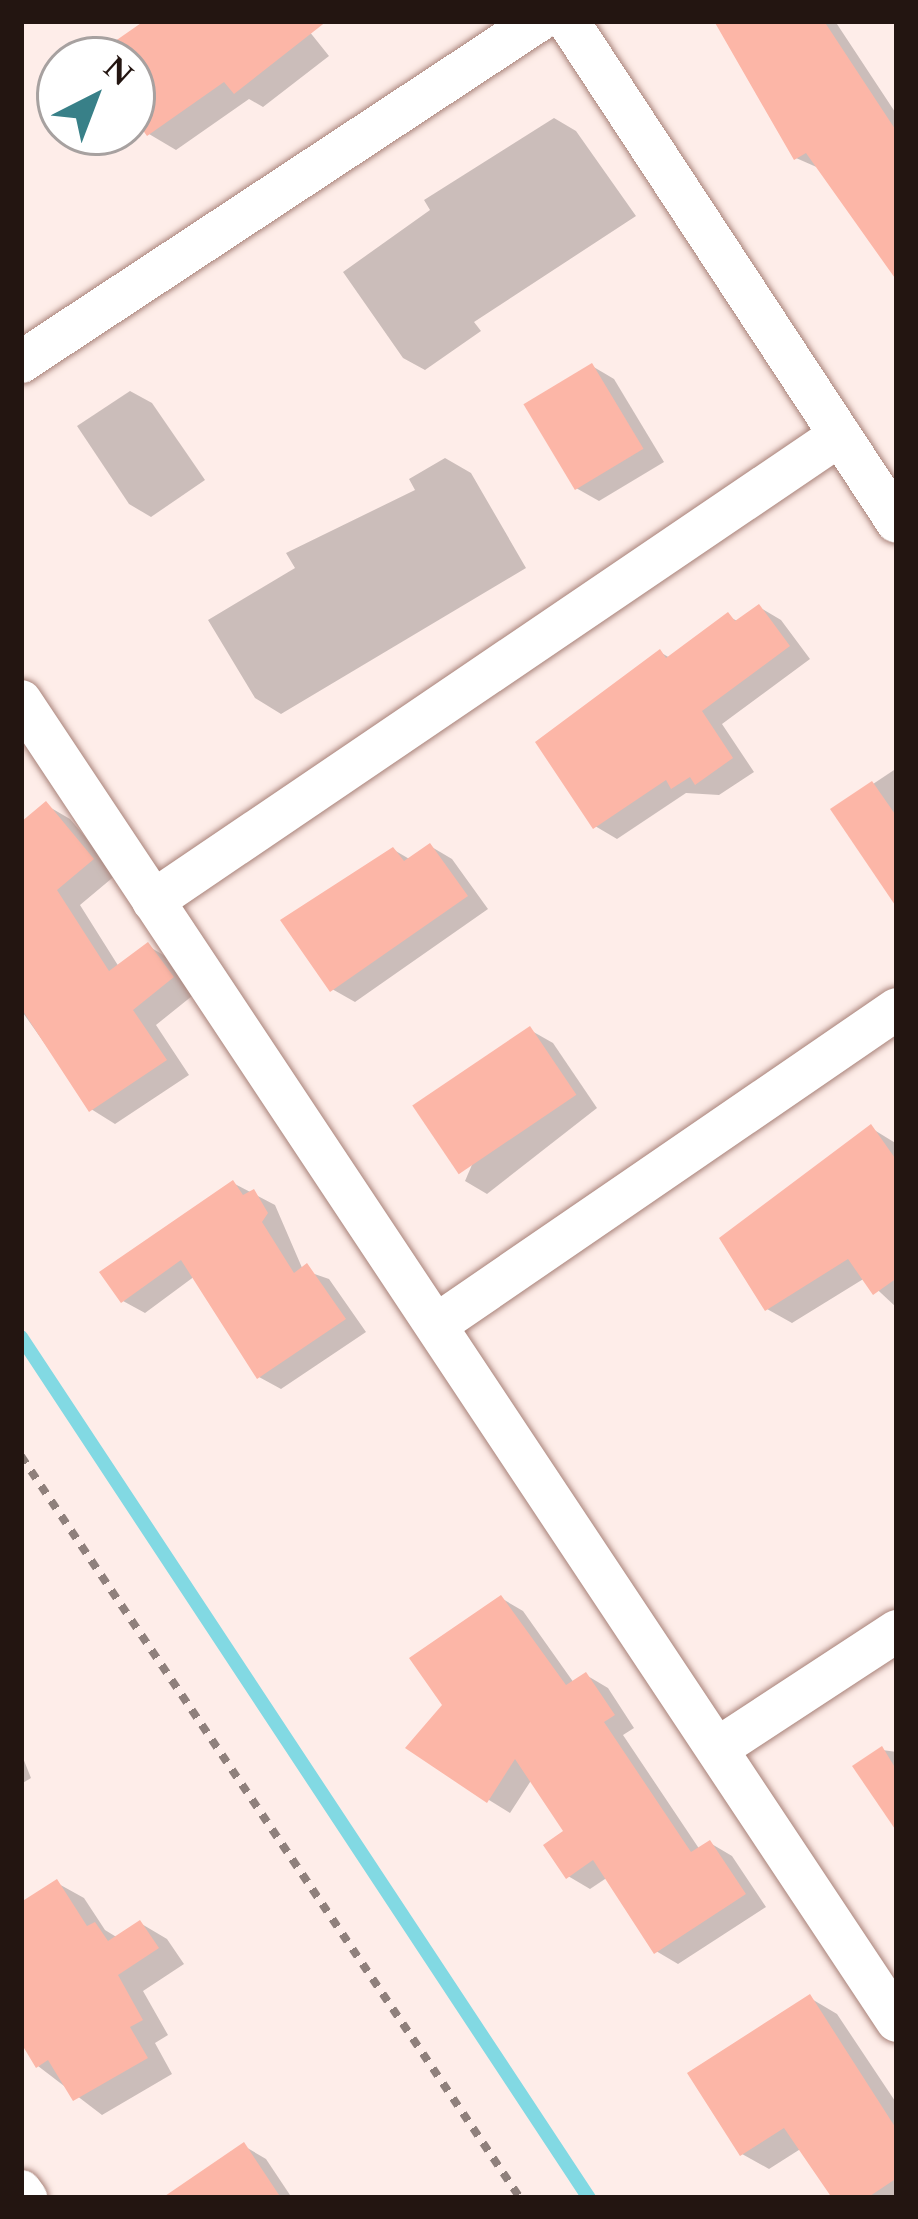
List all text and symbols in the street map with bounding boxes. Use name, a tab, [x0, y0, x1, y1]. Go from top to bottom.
north arrow	[36, 36, 156, 156]
text: N	[91, 44, 145, 99]

